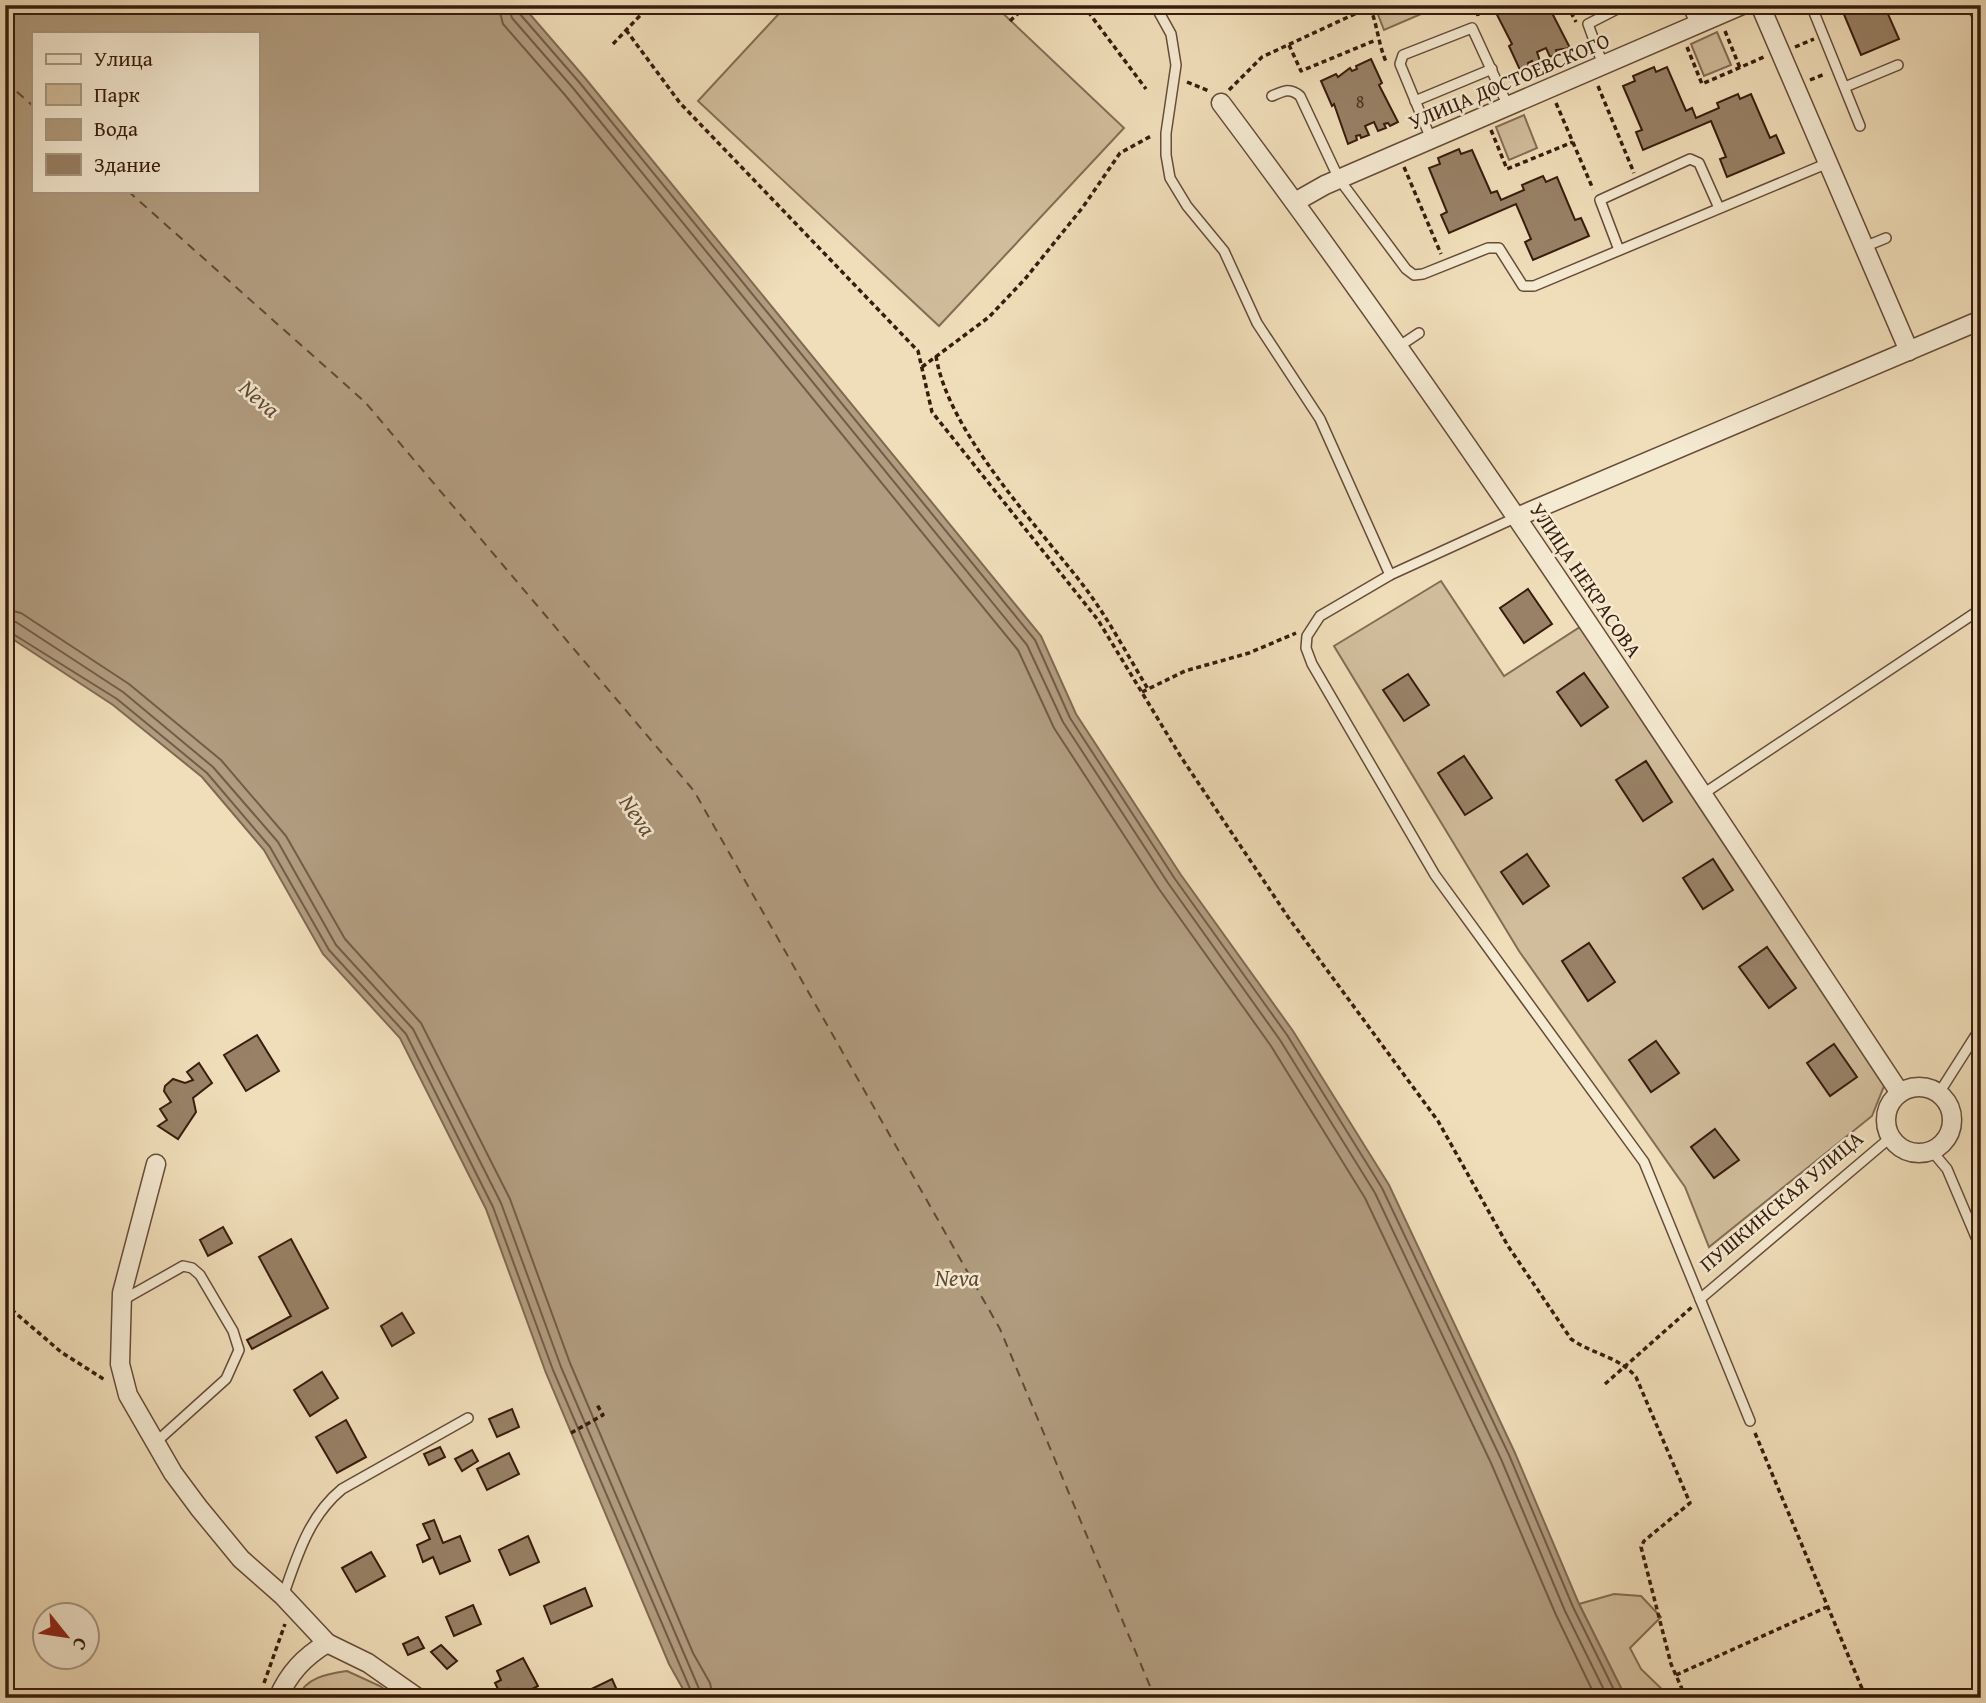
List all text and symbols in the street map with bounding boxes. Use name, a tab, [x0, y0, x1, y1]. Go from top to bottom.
street label: УЛИЦА ДОСТОЕВСКОГО	[1404, 25, 1614, 137]
legend	[32, 32, 259, 192]
text: Улица	[94, 43, 153, 74]
text: Парк	[94, 79, 140, 110]
house number: 8	[1356, 88, 1364, 115]
text: Вода	[94, 113, 138, 144]
text: Здание	[94, 149, 161, 180]
water label: Neva	[232, 370, 288, 425]
street label: УЛИЦА НЕКРАСОВА	[1522, 496, 1650, 664]
water label: Neva	[611, 787, 664, 843]
street label: ПУШКИНСКАЯ УЛИЦА	[1692, 1123, 1870, 1279]
water label: Neva	[934, 1261, 979, 1294]
north arrow	[32, 1602, 102, 1672]
text: С	[66, 1633, 96, 1656]

